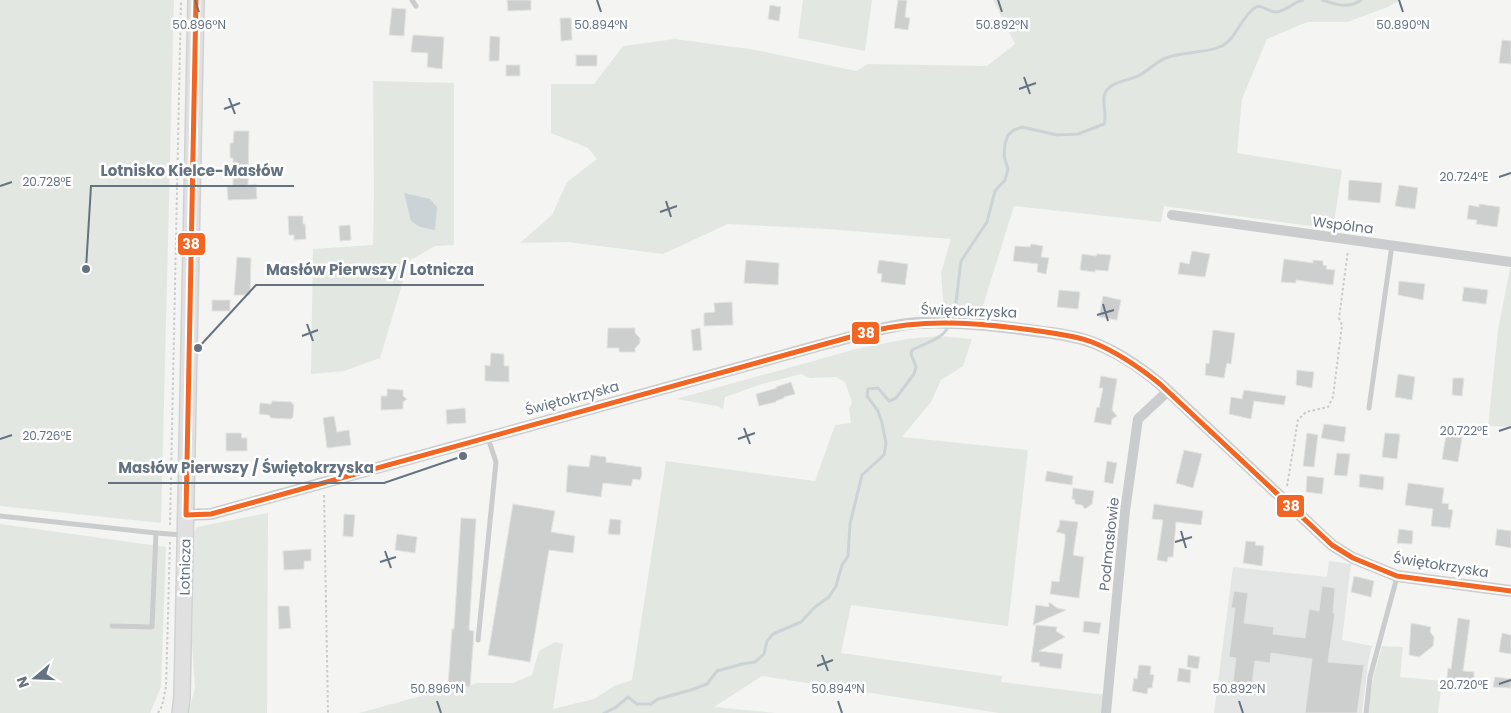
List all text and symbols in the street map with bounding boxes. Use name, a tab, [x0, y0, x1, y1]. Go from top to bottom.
text: 50.896°N	[172, 16, 226, 33]
text: 50.894°N	[574, 16, 628, 33]
text: 50.892°N	[976, 16, 1028, 33]
text: 50.890°N	[1376, 16, 1430, 33]
callout: Lotnisko Kielce-Masłów	[91, 156, 294, 186]
text: Lotnisko Kielce-Masłów	[101, 160, 283, 181]
text: 20.724°E	[1439, 168, 1489, 185]
text: 20.728°E	[22, 173, 72, 190]
street label: Wspólna	[1311, 211, 1375, 239]
line badge: 38	[177, 232, 206, 256]
text: 38	[182, 234, 200, 254]
callout: Masłów Pierwszy / Lotnicza	[256, 255, 484, 285]
text: Masłów Pierwszy / Lotnicza	[266, 259, 474, 280]
street label: Świętokrzyska	[920, 299, 1018, 323]
line badge: 38	[851, 321, 880, 345]
text: 38	[857, 323, 875, 343]
street label: Świętokrzyska	[523, 376, 621, 420]
text: 20.722°E	[1440, 422, 1488, 439]
text: 20.726°E	[22, 427, 72, 444]
callout: Masłów Pierwszy / Świętokrzyska	[108, 453, 384, 483]
text: Masłów Pierwszy / Świętokrzyska	[118, 457, 374, 478]
line badge: 38	[1276, 494, 1305, 518]
street label: Podmasłowie	[1094, 496, 1124, 592]
text: 38	[1282, 496, 1300, 516]
street label: Lotnicza	[175, 538, 195, 596]
street label: Świętokrzyska	[1392, 548, 1490, 582]
north arrow	[10, 653, 60, 703]
text: N	[12, 674, 34, 690]
text: 20.720°E	[1439, 676, 1489, 693]
text: 50.896°N	[410, 680, 464, 697]
text: 50.894°N	[811, 680, 865, 697]
text: 50.892°N	[1213, 680, 1265, 697]

